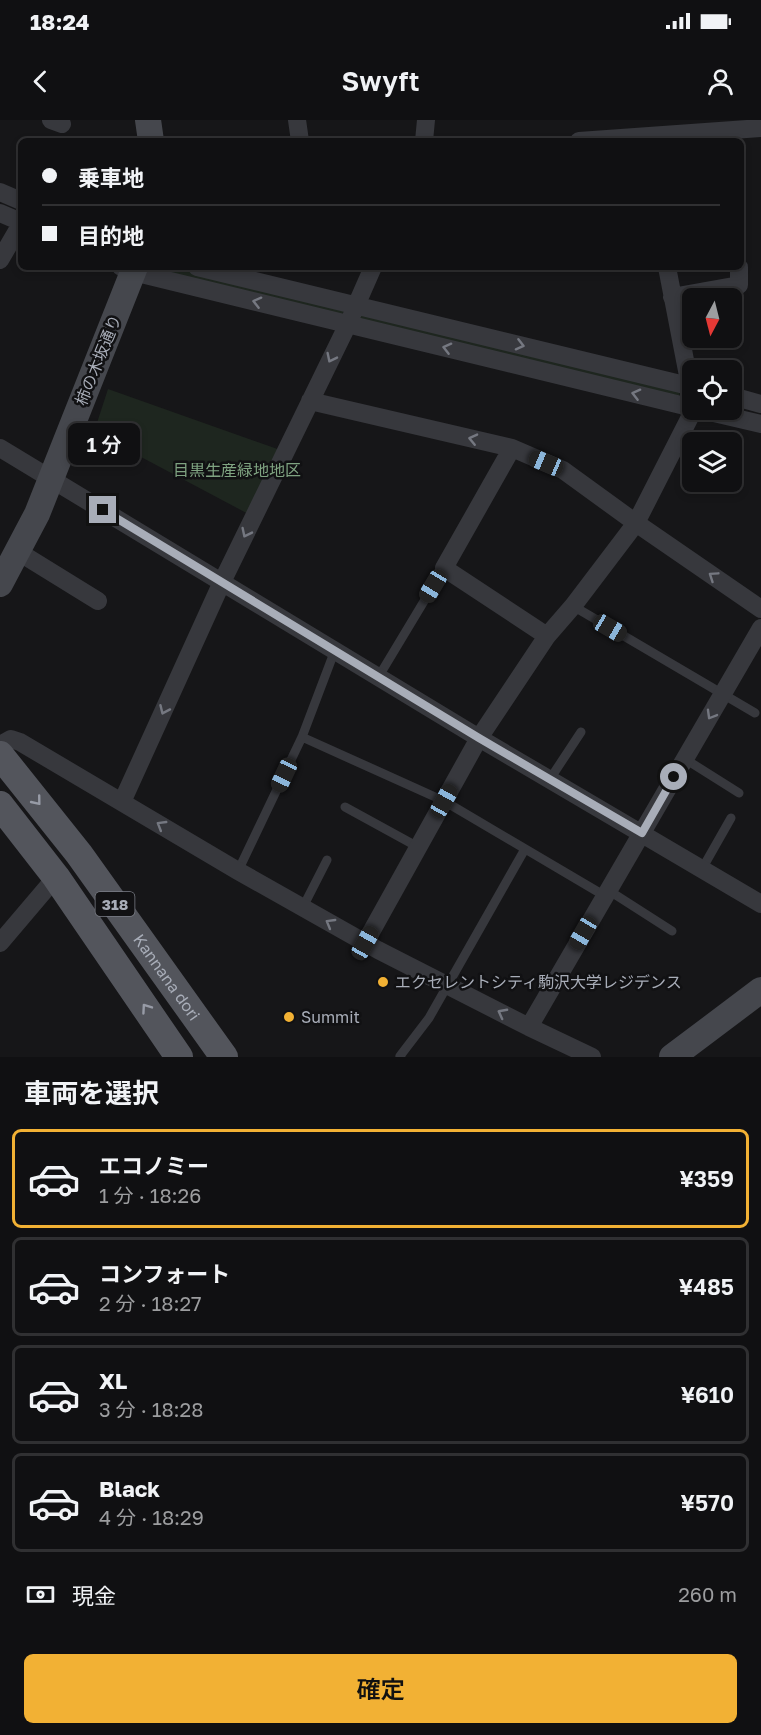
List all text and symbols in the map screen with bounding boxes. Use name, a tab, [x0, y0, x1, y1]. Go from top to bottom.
text: 18:24	[30, 8, 90, 35]
icon: back	[24, 65, 57, 98]
text: Swyft	[342, 65, 419, 97]
icon: person	[704, 65, 737, 98]
text: 乗車地	[78, 164, 144, 191]
text: 目的地	[78, 222, 144, 249]
north arrow	[682, 288, 742, 348]
map controls	[682, 288, 742, 492]
one-way arrow	[252, 296, 262, 309]
street label: 柿の木坂通り	[71, 312, 125, 408]
one-way arrow	[514, 338, 524, 351]
one-way arrow	[442, 342, 452, 355]
one-way arrow	[327, 352, 339, 363]
button: locate	[682, 360, 742, 420]
one-way arrow	[631, 388, 641, 401]
callout: 1 分	[67, 423, 139, 465]
text: 1 分	[86, 432, 122, 456]
button: layers	[682, 432, 742, 492]
one-way arrow	[468, 433, 478, 446]
car	[526, 448, 566, 478]
park label: 目黒生産緑地地区	[173, 460, 301, 480]
route end	[89, 496, 116, 523]
one-way arrow	[241, 527, 253, 538]
car	[416, 566, 450, 606]
one-way arrow	[708, 572, 719, 583]
car	[590, 611, 630, 645]
one-way arrow	[159, 704, 171, 715]
one-way arrow	[706, 709, 718, 719]
car	[268, 755, 300, 795]
route start	[660, 763, 687, 790]
car	[427, 781, 461, 821]
one-way arrow	[30, 794, 41, 805]
one-way arrow	[157, 821, 167, 832]
road number: 318	[96, 892, 134, 916]
car	[566, 913, 600, 953]
one-way arrow	[326, 918, 336, 930]
car	[348, 923, 382, 963]
street label: Kannana dori	[129, 930, 205, 1024]
place label: エクセレントシティ駒沢大学レジデンス	[395, 972, 682, 992]
marker: エクセレントシティ駒沢大学レジデンス	[376, 975, 390, 989]
one-way arrow	[142, 1004, 153, 1015]
place label: Summit	[301, 1007, 360, 1027]
one-way arrow	[498, 1009, 509, 1020]
marker: Summit	[282, 1010, 296, 1024]
text: 車両を選択	[24, 1077, 159, 1109]
icon: car	[27, 1152, 81, 1206]
text: エコノミー	[99, 1152, 209, 1179]
text: ¥359	[680, 1165, 734, 1192]
text: 1 分 · 18:26	[99, 1183, 201, 1207]
icon: car	[27, 1260, 81, 1314]
text: コンフォート	[99, 1260, 230, 1287]
text: ¥485	[679, 1273, 734, 1300]
text: 2 分 · 18:27	[99, 1291, 202, 1315]
text: XL	[99, 1367, 127, 1394]
icon: car	[27, 1368, 81, 1422]
text: ¥610	[681, 1381, 734, 1408]
text: 3 分 · 18:28	[99, 1397, 203, 1421]
text: Black	[99, 1475, 160, 1502]
icon: car	[27, 1476, 81, 1530]
text: ¥570	[681, 1489, 734, 1516]
text: 4 分 · 18:29	[99, 1505, 204, 1529]
icon: cash	[24, 1578, 57, 1611]
text: 現金	[72, 1582, 116, 1609]
text: 260 m	[678, 1582, 737, 1606]
button: 確定	[24, 1654, 737, 1723]

